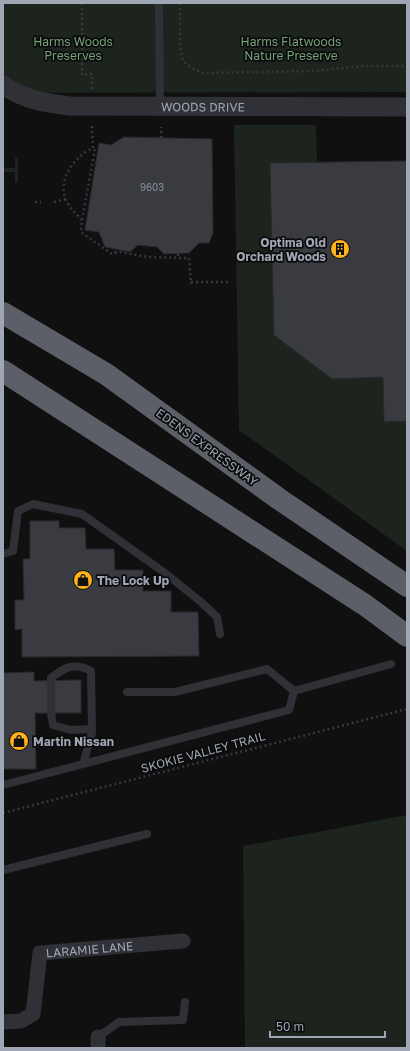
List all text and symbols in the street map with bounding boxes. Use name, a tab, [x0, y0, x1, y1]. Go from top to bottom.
park label: Harms Woods Preserves	[33, 34, 113, 63]
park label: Harms Flatwoods Nature Preserve	[241, 34, 341, 63]
street label: WOODS DRIVE	[161, 99, 245, 114]
house number: 9603	[140, 181, 164, 193]
place label: Optima Old Orchard Woods	[236, 235, 326, 264]
building icon: Optima Old Orchard Woods	[329, 238, 351, 260]
street label: EDENS EXPRESSWAY	[153, 405, 261, 489]
shop icon: The Lock Up	[72, 569, 94, 591]
place label: The Lock Up	[97, 573, 170, 588]
street label: SKOKIE VALLEY TRAIL	[139, 728, 267, 776]
shop icon: Martin Nissan	[8, 730, 30, 752]
place label: Martin Nissan	[33, 734, 114, 749]
street label: LARAMIE LANE	[45, 938, 134, 960]
scale bar	[270, 1013, 385, 1039]
text: 50 m	[276, 1019, 304, 1034]

